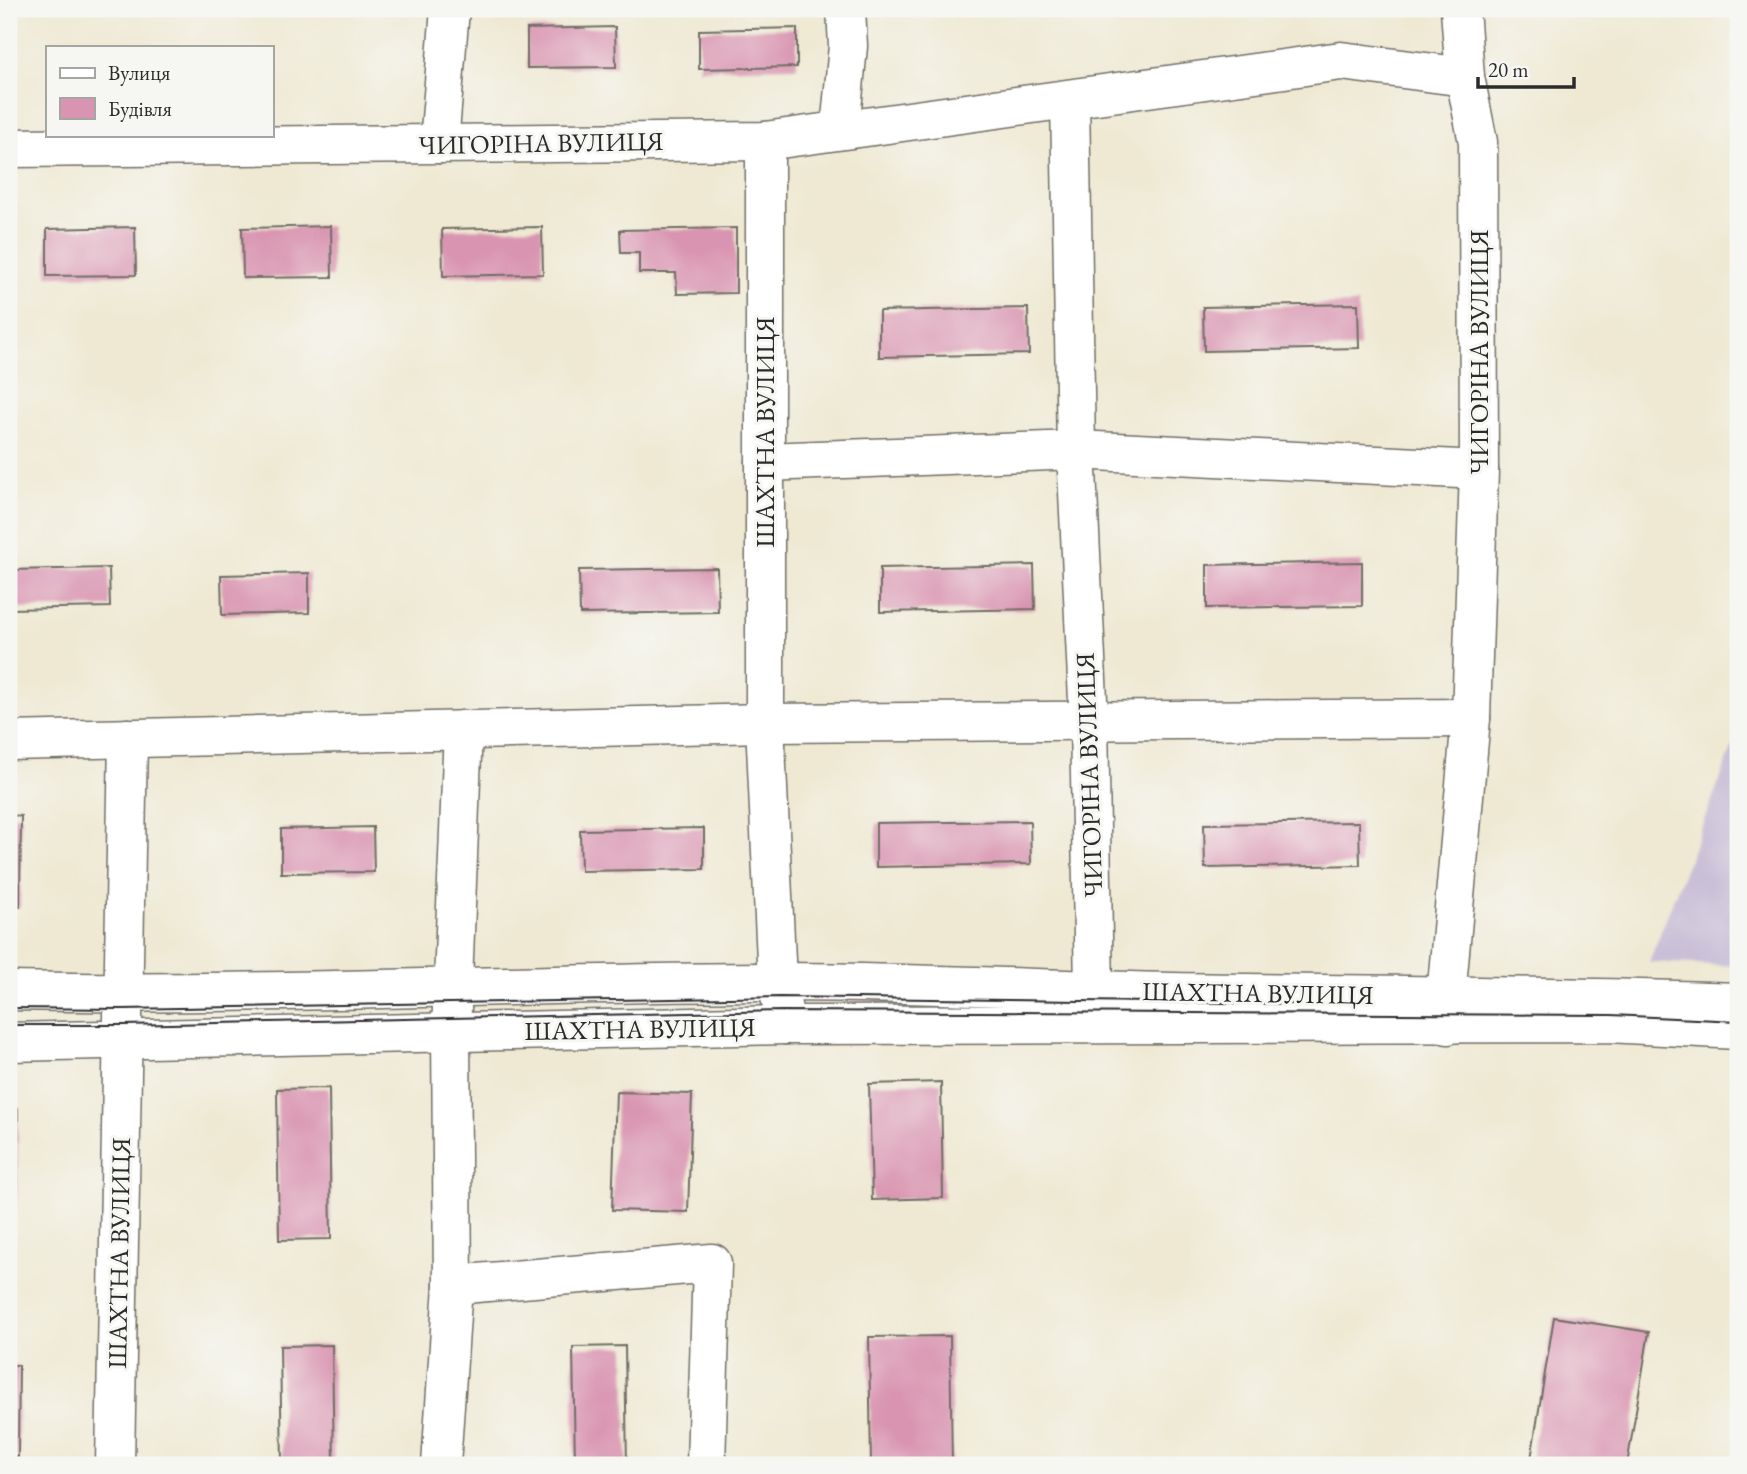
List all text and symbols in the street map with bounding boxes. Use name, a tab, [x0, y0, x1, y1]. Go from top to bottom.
legend	[46, 46, 273, 136]
scale bar	[1478, 46, 1574, 90]
text: 20 m	[1488, 56, 1529, 83]
text: Вулиця	[108, 59, 170, 86]
text: Будівля	[108, 95, 172, 122]
street label: ЧИГОРІНА ВУЛИЦЯ	[418, 124, 664, 162]
street label: ЧИГОРІНА ВУЛИЦЯ	[1462, 229, 1496, 475]
street label: ШАХТНА ВУЛИЦЯ	[748, 316, 782, 548]
street label: ЧИГОРІНА ВУЛИЦЯ	[1068, 652, 1110, 898]
street label: ШАХТНА ВУЛИЦЯ	[1142, 974, 1374, 1012]
street label: ШАХТНА ВУЛИЦЯ	[524, 1010, 756, 1048]
street label: ШАХТНА ВУЛИЦЯ	[100, 1137, 138, 1369]

